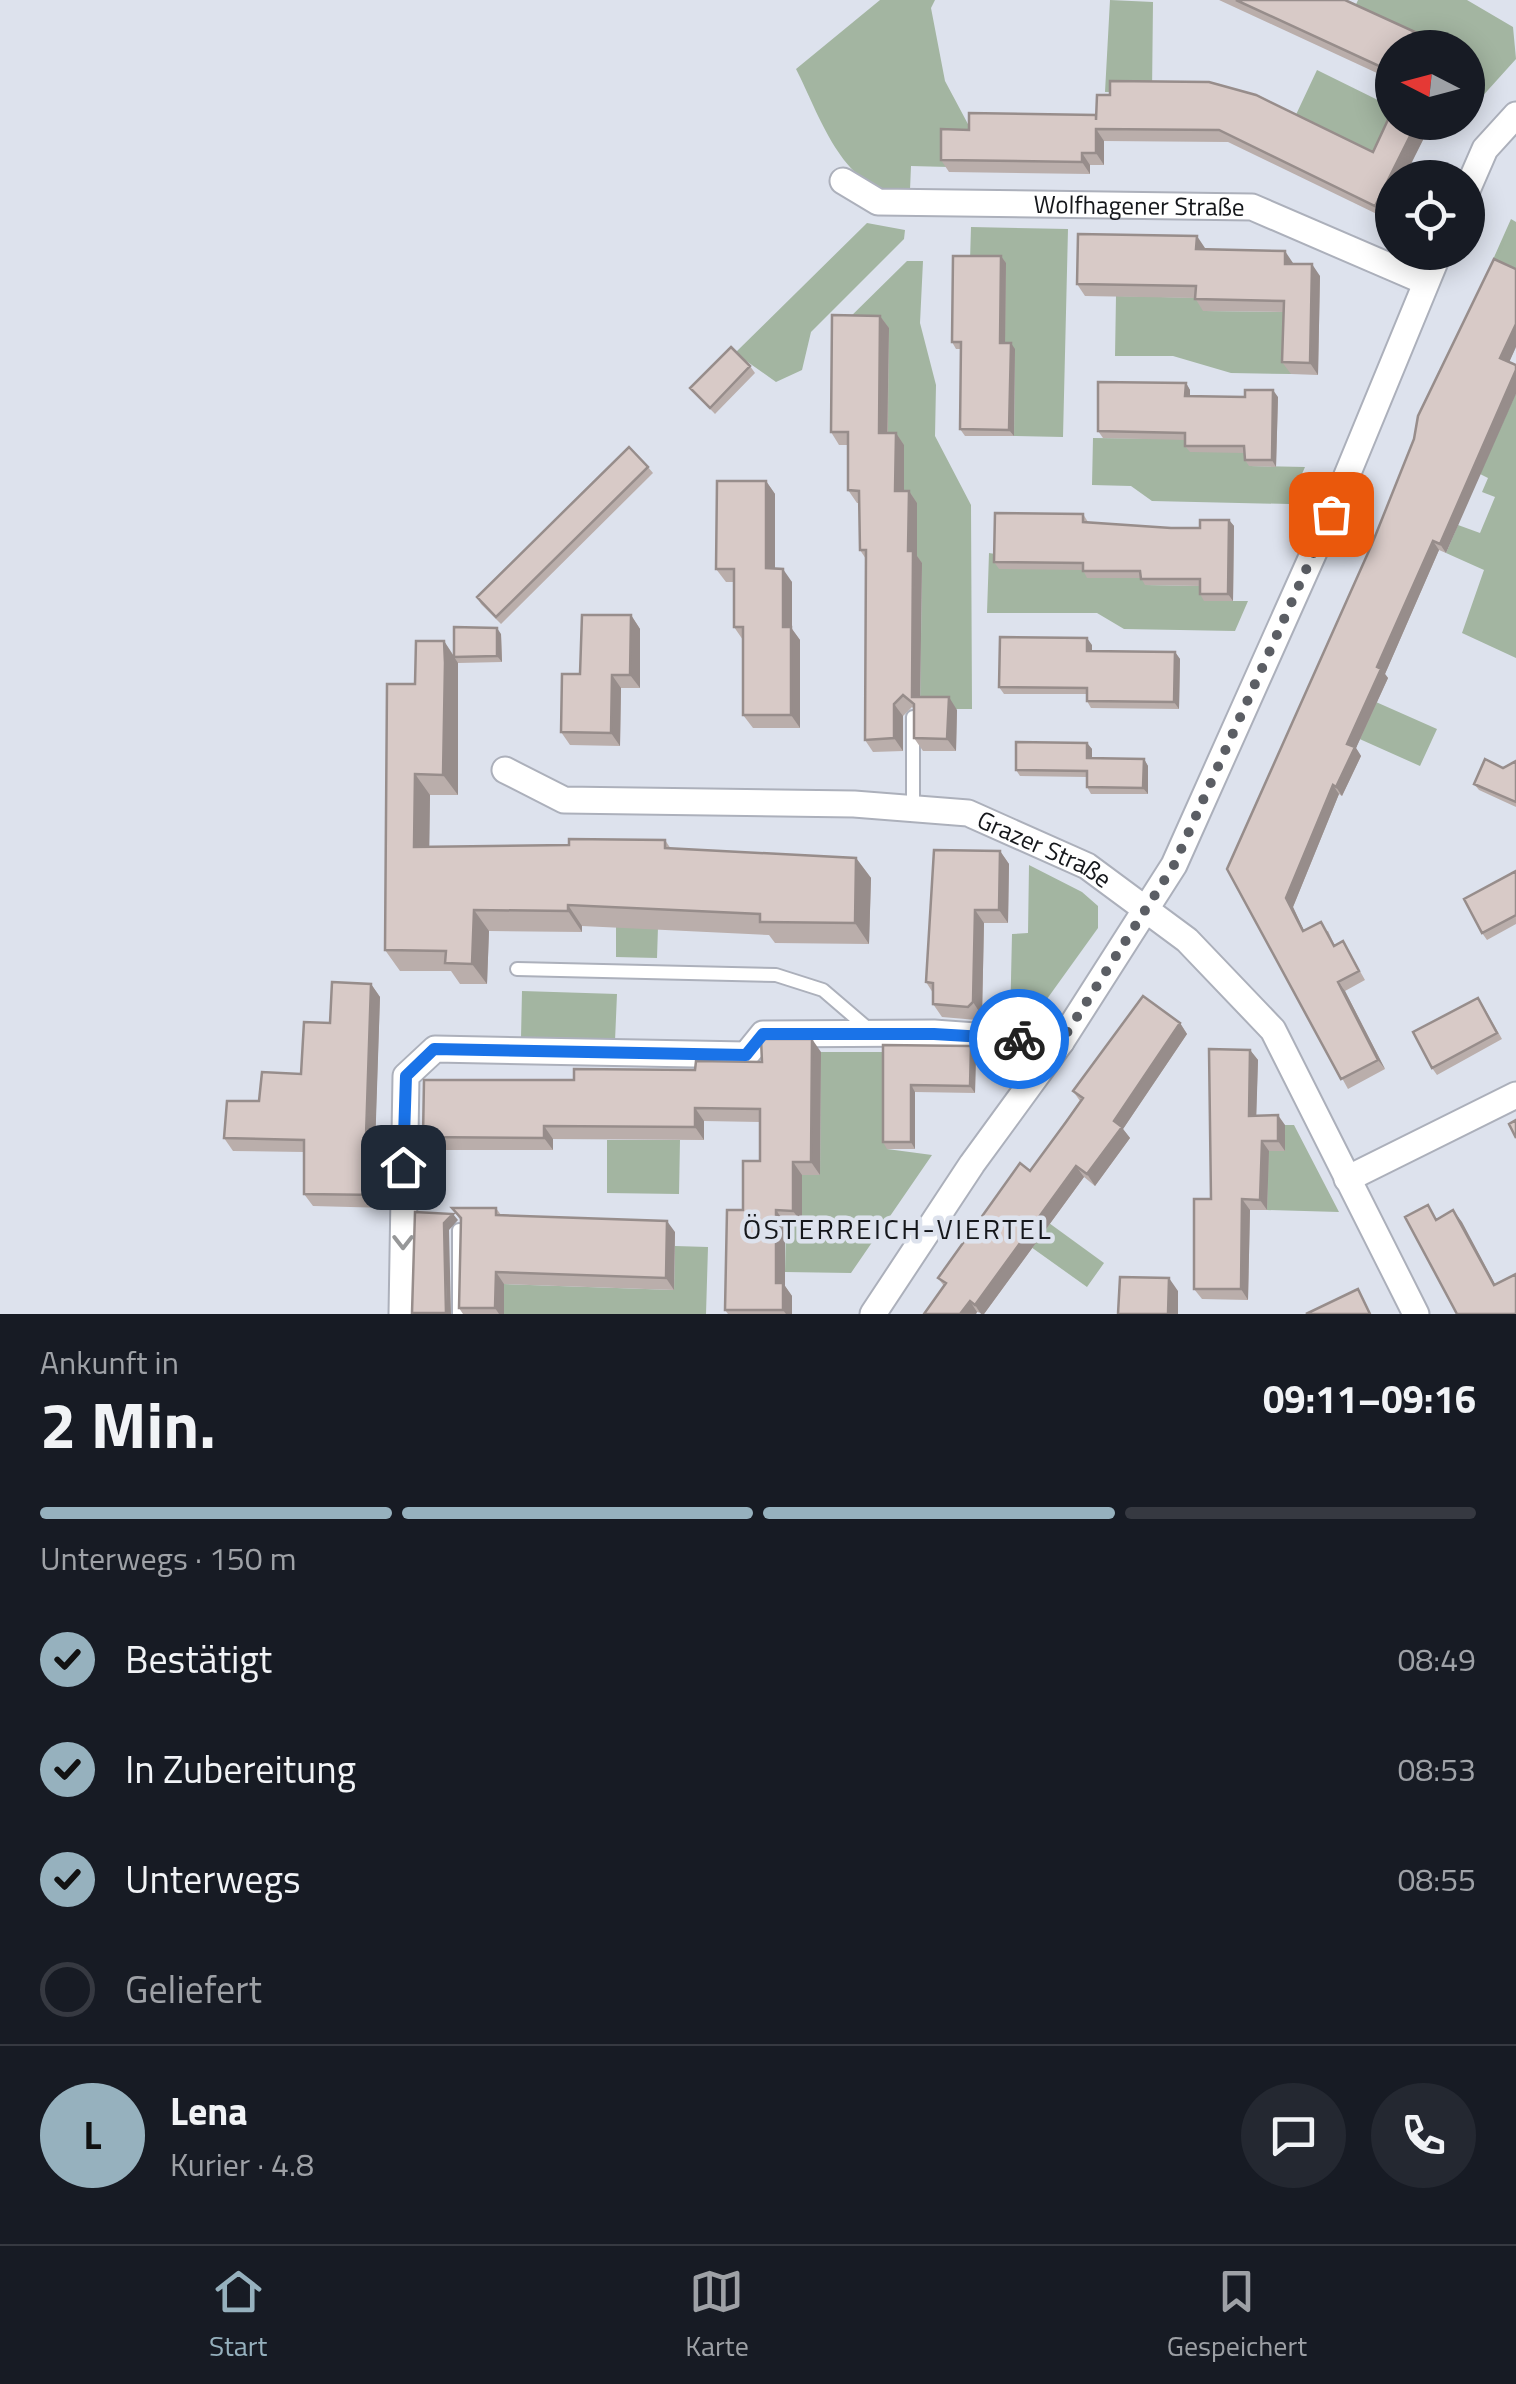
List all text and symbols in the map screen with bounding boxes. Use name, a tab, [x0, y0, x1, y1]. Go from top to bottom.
north arrow	[1375, 30, 1485, 140]
map controls	[1375, 30, 1485, 270]
button: locate	[1375, 160, 1485, 270]
street label: Wolfhagener Straße	[1033, 185, 1245, 226]
pin	[1289, 472, 1374, 557]
icon: bag	[1304, 487, 1359, 542]
street label: Grazer Straße	[971, 800, 1120, 897]
courier	[969, 989, 1069, 1089]
icon: bike	[992, 1012, 1047, 1067]
pin	[361, 1125, 446, 1210]
icon: home	[376, 1140, 431, 1195]
district label: ÖSTERREICH-VIERTEL	[743, 1207, 1053, 1250]
one-way arrow	[392, 1236, 414, 1251]
text: Ankunft in	[40, 1338, 179, 1386]
text: 09:11–09:16	[1263, 1370, 1476, 1428]
text: 2 Min.	[40, 1374, 216, 1473]
text: Unterwegs · 150 m	[40, 1534, 296, 1582]
text: Bestätigt	[125, 1630, 272, 1688]
icon: check	[40, 1632, 95, 1687]
text: 08:49	[1397, 1635, 1476, 1683]
text: In Zubereitung	[125, 1740, 356, 1798]
icon: check	[40, 1742, 95, 1797]
text: 08:53	[1397, 1745, 1476, 1793]
text: Unterwegs	[125, 1850, 301, 1908]
icon: check	[40, 1852, 95, 1907]
text: 08:55	[1397, 1855, 1476, 1903]
text: Geliefert	[125, 1960, 262, 2018]
text: Lena	[170, 2082, 248, 2140]
button: chat	[1241, 2083, 1346, 2188]
button: phone	[1371, 2083, 1476, 2188]
text: L	[84, 2106, 101, 2164]
text: Kurier · 4.8	[170, 2140, 314, 2188]
tab: Start	[209, 2264, 267, 2367]
tab: Karte	[685, 2264, 749, 2367]
tab: Gespeichert	[1167, 2264, 1307, 2367]

